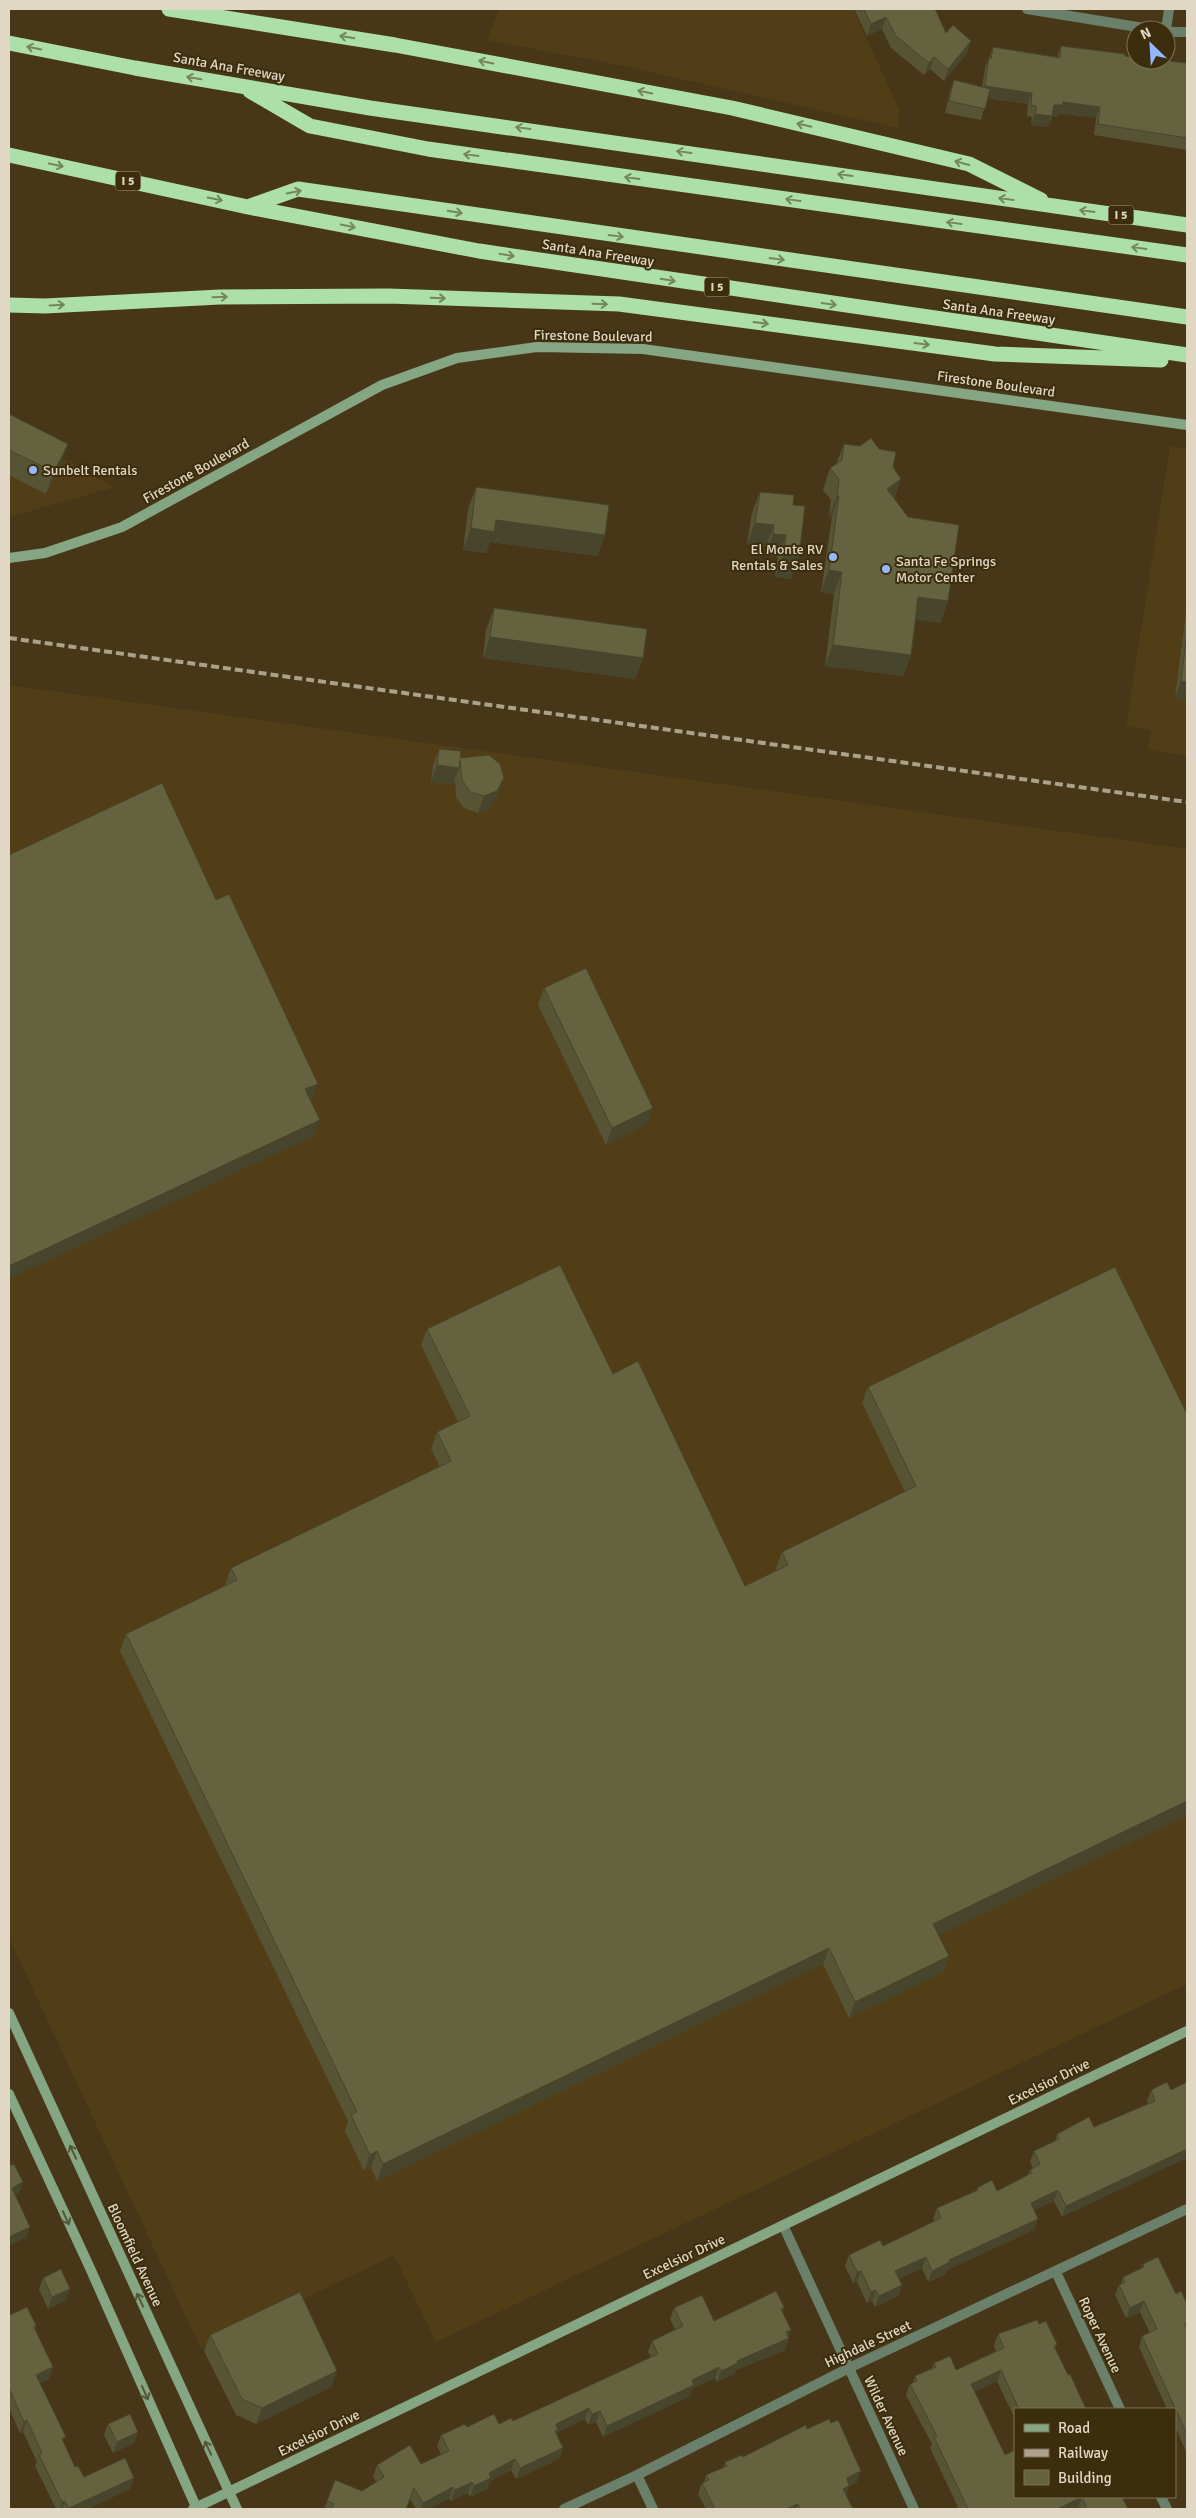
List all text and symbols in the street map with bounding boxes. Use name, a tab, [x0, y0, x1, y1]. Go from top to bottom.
north arrow	[1126, 20, 1176, 70]
text: N	[1138, 24, 1154, 43]
one-way arrow	[339, 32, 355, 42]
one-way arrow	[27, 43, 43, 53]
street label: Santa Ana Freeway	[172, 49, 287, 85]
one-way arrow	[478, 57, 494, 66]
one-way arrow	[186, 73, 202, 83]
one-way arrow	[638, 87, 654, 96]
one-way arrow	[797, 120, 813, 129]
one-way arrow	[516, 123, 532, 133]
one-way arrow	[676, 147, 692, 157]
one-way arrow	[463, 150, 479, 160]
one-way arrow	[955, 158, 971, 167]
one-way arrow	[48, 161, 64, 171]
one-way arrow	[837, 170, 853, 180]
road number: I 5	[116, 172, 140, 190]
one-way arrow	[624, 173, 640, 183]
one-way arrow	[286, 187, 302, 196]
one-way arrow	[998, 194, 1014, 204]
one-way arrow	[207, 195, 223, 205]
one-way arrow	[785, 195, 801, 205]
one-way arrow	[1079, 205, 1095, 215]
road number: I 5	[1108, 206, 1134, 224]
one-way arrow	[447, 207, 463, 217]
one-way arrow	[946, 218, 962, 228]
one-way arrow	[339, 221, 355, 231]
one-way arrow	[607, 232, 623, 242]
street label: Santa Ana Freeway	[541, 236, 656, 270]
one-way arrow	[1131, 243, 1147, 253]
one-way arrow	[499, 250, 515, 260]
one-way arrow	[768, 254, 784, 264]
one-way arrow	[660, 275, 676, 285]
road number: I 5	[704, 278, 730, 296]
one-way arrow	[212, 292, 228, 302]
one-way arrow	[429, 293, 445, 302]
street label: Santa Ana Freeway	[942, 296, 1057, 328]
one-way arrow	[592, 299, 608, 308]
one-way arrow	[820, 299, 836, 309]
one-way arrow	[49, 301, 65, 310]
one-way arrow	[753, 319, 769, 329]
street label: Firestone Boulevard	[533, 326, 653, 346]
one-way arrow	[914, 339, 930, 349]
street label: Firestone Boulevard	[936, 367, 1056, 401]
street label: Firestone Boulevard	[140, 435, 252, 507]
place label: Sunbelt Rentals	[43, 462, 137, 479]
marker: Sunbelt Rentals	[27, 464, 39, 476]
place label: El Monte RV Rentals & Sales	[731, 541, 823, 574]
marker: El Monte RV Rentals & Sales	[827, 551, 839, 563]
place label: Santa Fe Springs Motor Center	[896, 553, 996, 586]
marker: Santa Fe Springs Motor Center	[880, 563, 892, 575]
street label: Excelsior Drive	[1005, 2055, 1093, 2109]
one-way arrow	[67, 2145, 77, 2160]
street label: Bloomfield Avenue	[104, 2201, 166, 2309]
one-way arrow	[62, 2210, 72, 2225]
street label: Excelsior Drive	[640, 2231, 728, 2283]
one-way arrow	[135, 2293, 145, 2308]
street label: Roper Avenue	[1075, 2294, 1125, 2376]
street label: Highdale Street	[822, 2317, 914, 2371]
street label: Wilder Avenue	[860, 2373, 912, 2459]
one-way arrow	[141, 2385, 151, 2400]
street label: Excelsior Drive	[275, 2406, 363, 2460]
legend	[1014, 2408, 1176, 2498]
text: Road	[1058, 2419, 1090, 2437]
one-way arrow	[203, 2441, 212, 2456]
text: Railway	[1058, 2444, 1108, 2462]
text: Building	[1058, 2469, 1112, 2487]

